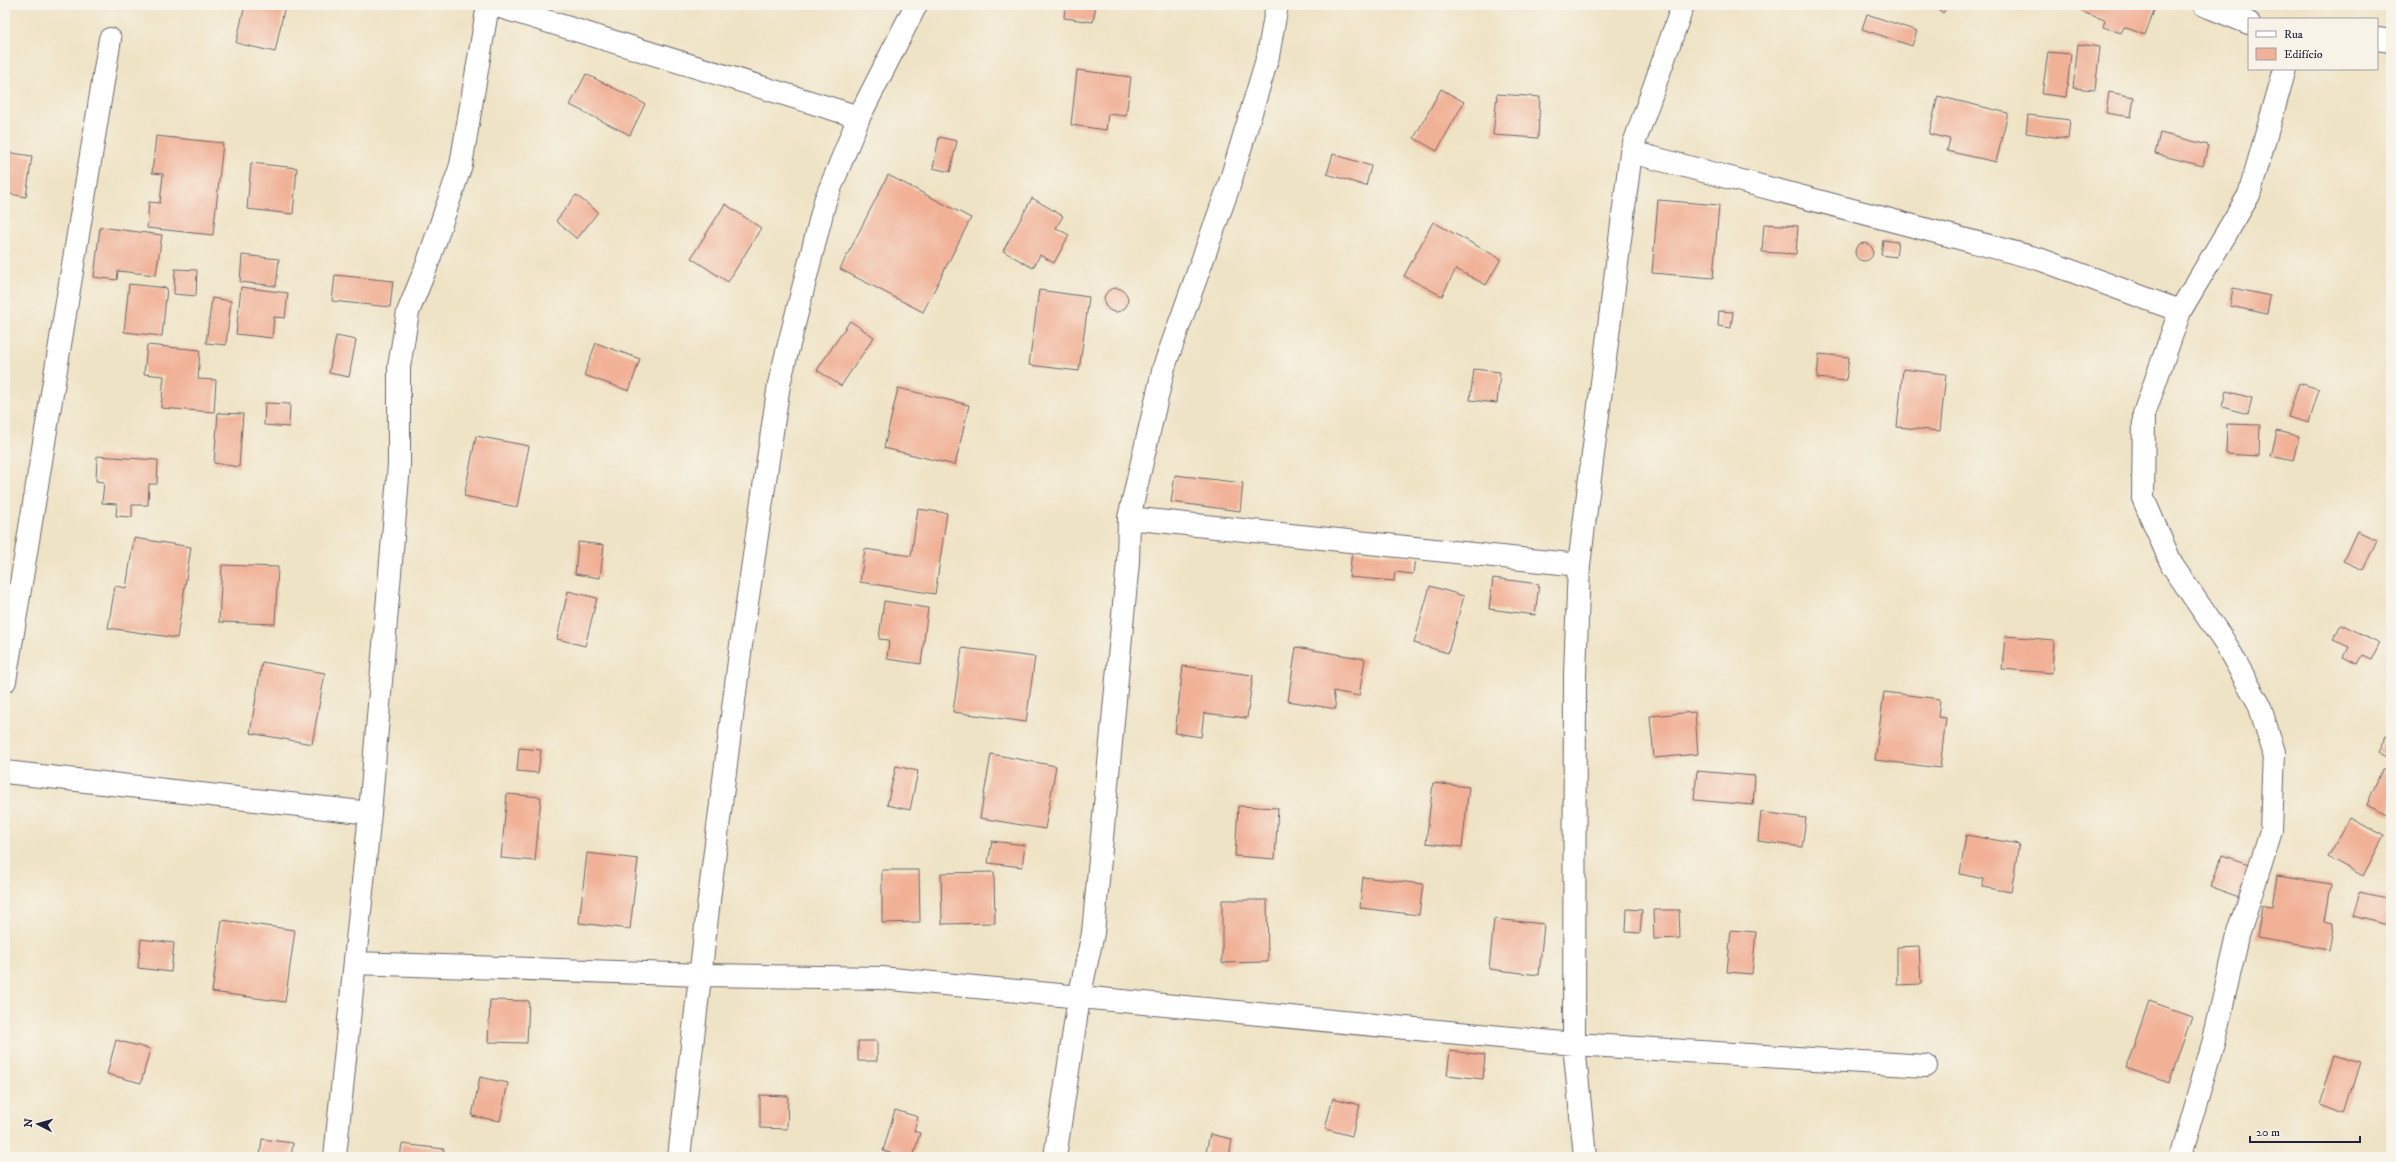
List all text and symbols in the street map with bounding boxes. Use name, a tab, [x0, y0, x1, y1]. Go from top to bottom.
legend	[2248, 18, 2378, 70]
text: Rua	[2284, 27, 2304, 42]
text: Edifício	[2284, 47, 2323, 62]
north arrow	[18, 1104, 58, 1144]
text: N	[22, 1118, 36, 1128]
scale bar	[2250, 1118, 2360, 1144]
text: 20 m	[2256, 1125, 2280, 1140]

